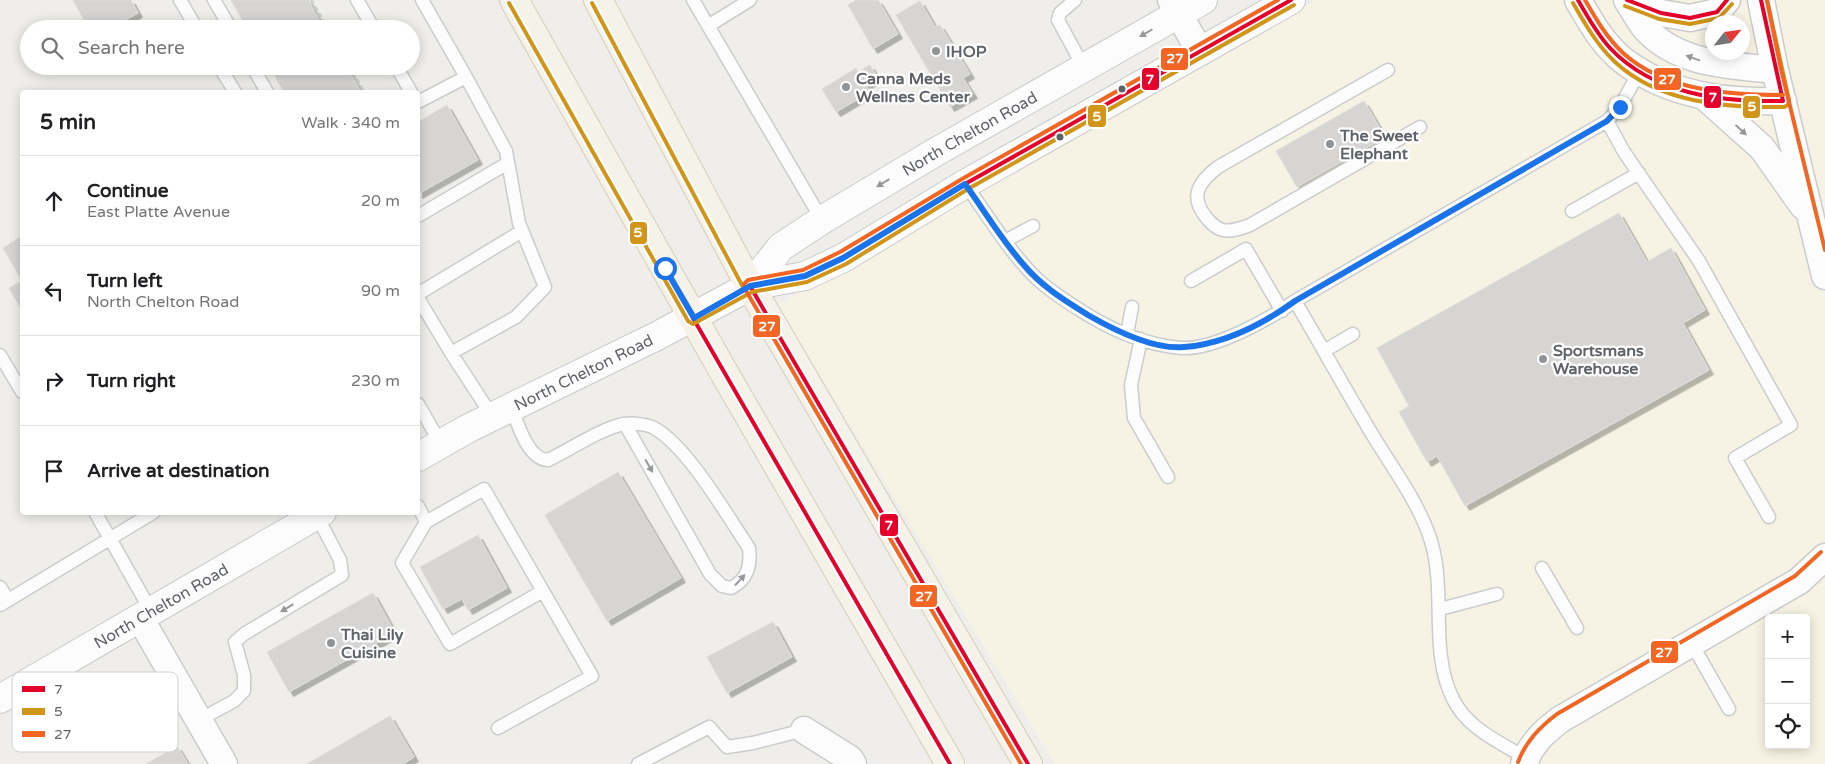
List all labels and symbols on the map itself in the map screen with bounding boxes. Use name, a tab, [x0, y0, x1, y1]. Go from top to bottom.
north arrow	[1705, 15, 1750, 60]
one-way arrow	[1138, 29, 1153, 37]
place label: IHOP	[946, 42, 987, 62]
marker: IHOP	[930, 45, 942, 57]
line badge: 27	[1160, 47, 1189, 71]
text: 27	[1166, 50, 1184, 67]
one-way arrow	[1685, 54, 1700, 61]
line badge: 7	[1141, 67, 1160, 91]
line badge: 27	[1653, 67, 1682, 91]
place label: Canna Meds Wellnes Center	[856, 69, 971, 107]
text: 7	[1146, 71, 1155, 88]
text: 27	[1658, 71, 1676, 88]
marker: Canna Meds Wellnes Center	[840, 81, 852, 93]
unlabelled marker	[1117, 84, 1127, 94]
line badge: 7	[1703, 85, 1722, 109]
street label: North Chelton Road	[899, 87, 1041, 181]
text: 7	[1709, 89, 1718, 106]
line badge: 5	[1742, 95, 1761, 119]
route end	[1609, 96, 1632, 119]
text: 5	[1748, 98, 1757, 115]
line badge: 5	[1087, 104, 1107, 128]
text: 5	[1093, 108, 1102, 125]
one-way arrow	[1735, 124, 1747, 136]
place label: The Sweet Elephant	[1339, 126, 1420, 164]
unlabelled marker	[1055, 132, 1065, 142]
marker: The Sweet Elephant	[1324, 138, 1336, 150]
one-way arrow	[877, 179, 890, 188]
line badge: 5	[629, 221, 648, 245]
text: 5	[634, 224, 643, 241]
route start	[654, 257, 677, 280]
line badge: 27	[752, 314, 781, 338]
text: 27	[758, 318, 776, 335]
street label: North Chelton Road	[511, 330, 657, 415]
place label: Sportsmans Warehouse	[1553, 341, 1644, 379]
marker: Sportsmans Warehouse	[1537, 353, 1549, 365]
one-way arrow	[645, 459, 653, 473]
line badge: 7	[879, 513, 899, 537]
text: 7	[885, 517, 894, 534]
street label: North Chelton Road	[90, 560, 232, 653]
one-way arrow	[734, 574, 746, 586]
line badge: 27	[909, 584, 938, 608]
text: 27	[915, 588, 933, 605]
one-way arrow	[281, 603, 294, 612]
place label: Thai Lily Cuisine	[340, 625, 404, 663]
marker: Thai Lily Cuisine	[325, 637, 337, 649]
line badge: 27	[1650, 640, 1679, 664]
text: 27	[1655, 644, 1673, 661]
legend	[12, 672, 178, 752]
text: 7	[54, 681, 63, 698]
text: 5	[54, 703, 63, 720]
text: 27	[54, 726, 72, 743]

